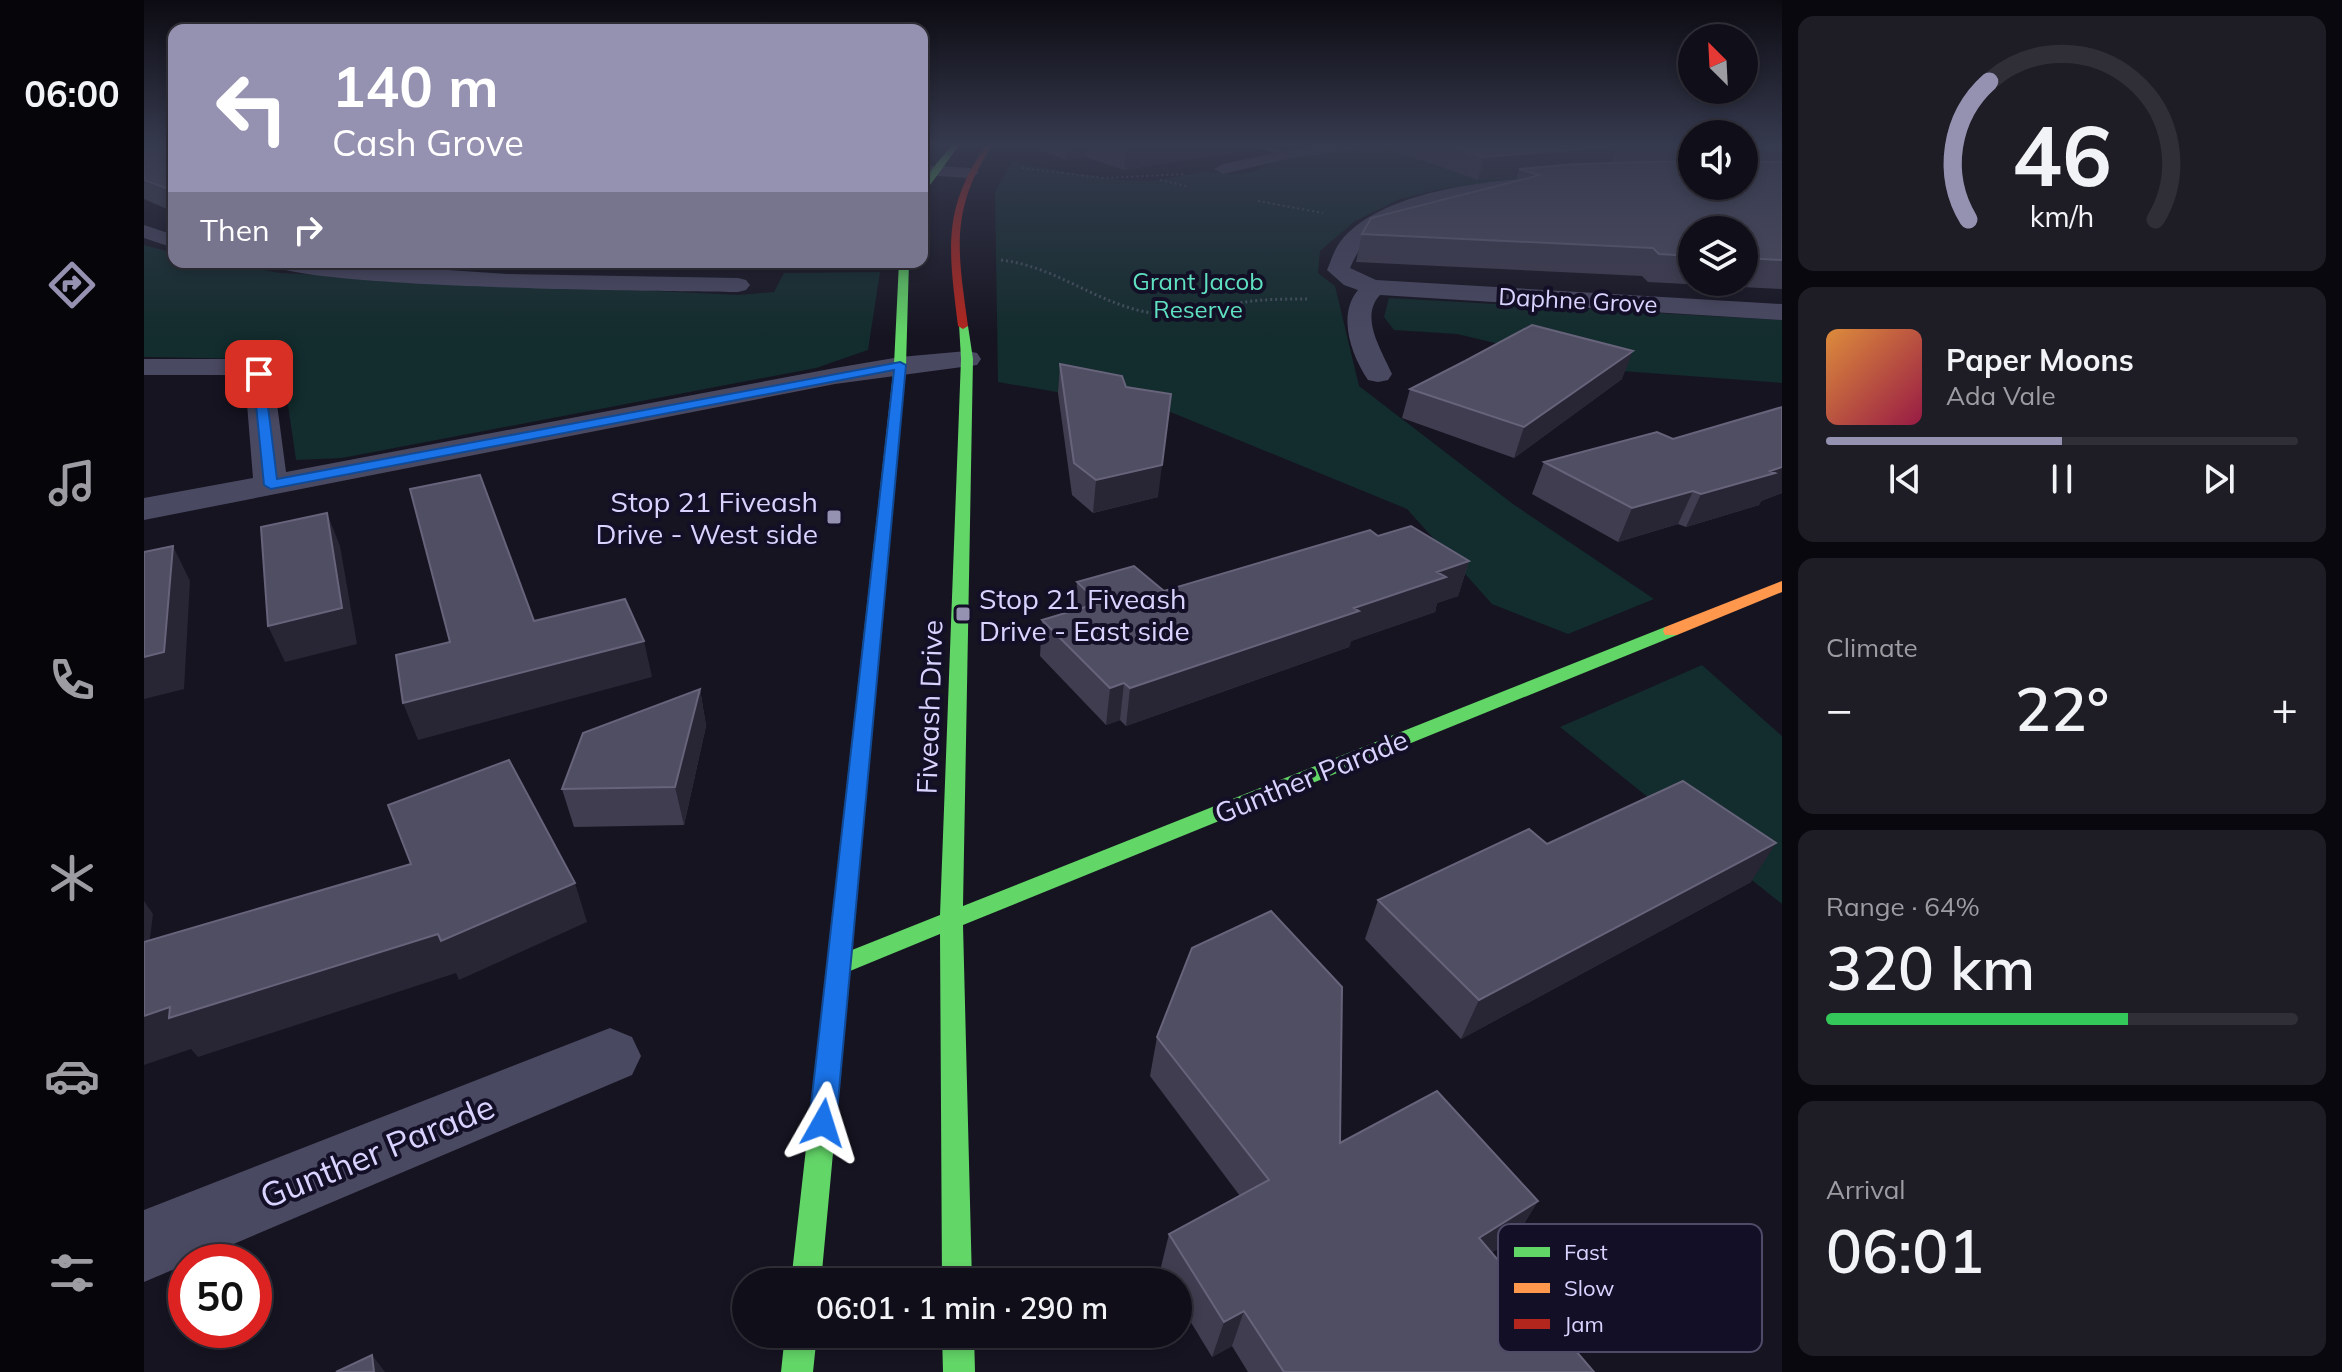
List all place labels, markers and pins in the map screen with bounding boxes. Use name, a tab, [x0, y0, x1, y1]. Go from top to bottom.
pin	[225, 340, 293, 408]
place label: Stop 21 Fiveash Drive - West side	[596, 484, 818, 551]
marker: Stop 21 Fiveash Drive - West side	[825, 508, 843, 526]
place label: Stop 21 Fiveash Drive - East side	[979, 581, 1190, 648]
marker: Stop 21 Fiveash Drive - East side	[954, 605, 972, 623]

